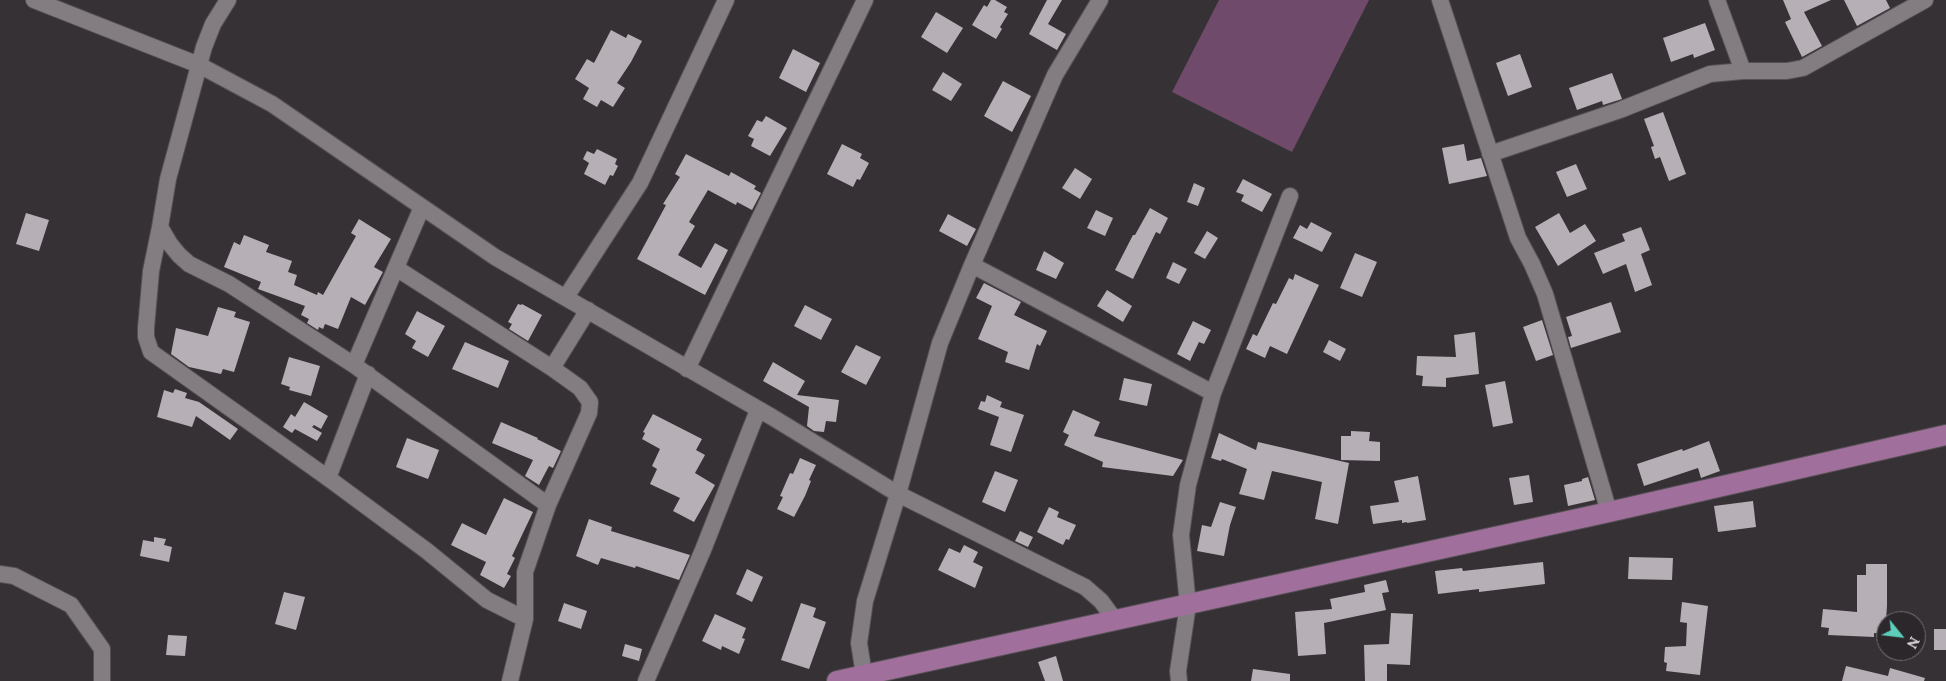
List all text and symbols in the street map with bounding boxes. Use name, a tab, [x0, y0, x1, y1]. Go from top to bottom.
north arrow	[1876, 611, 1926, 661]
text: N	[1903, 634, 1924, 652]

